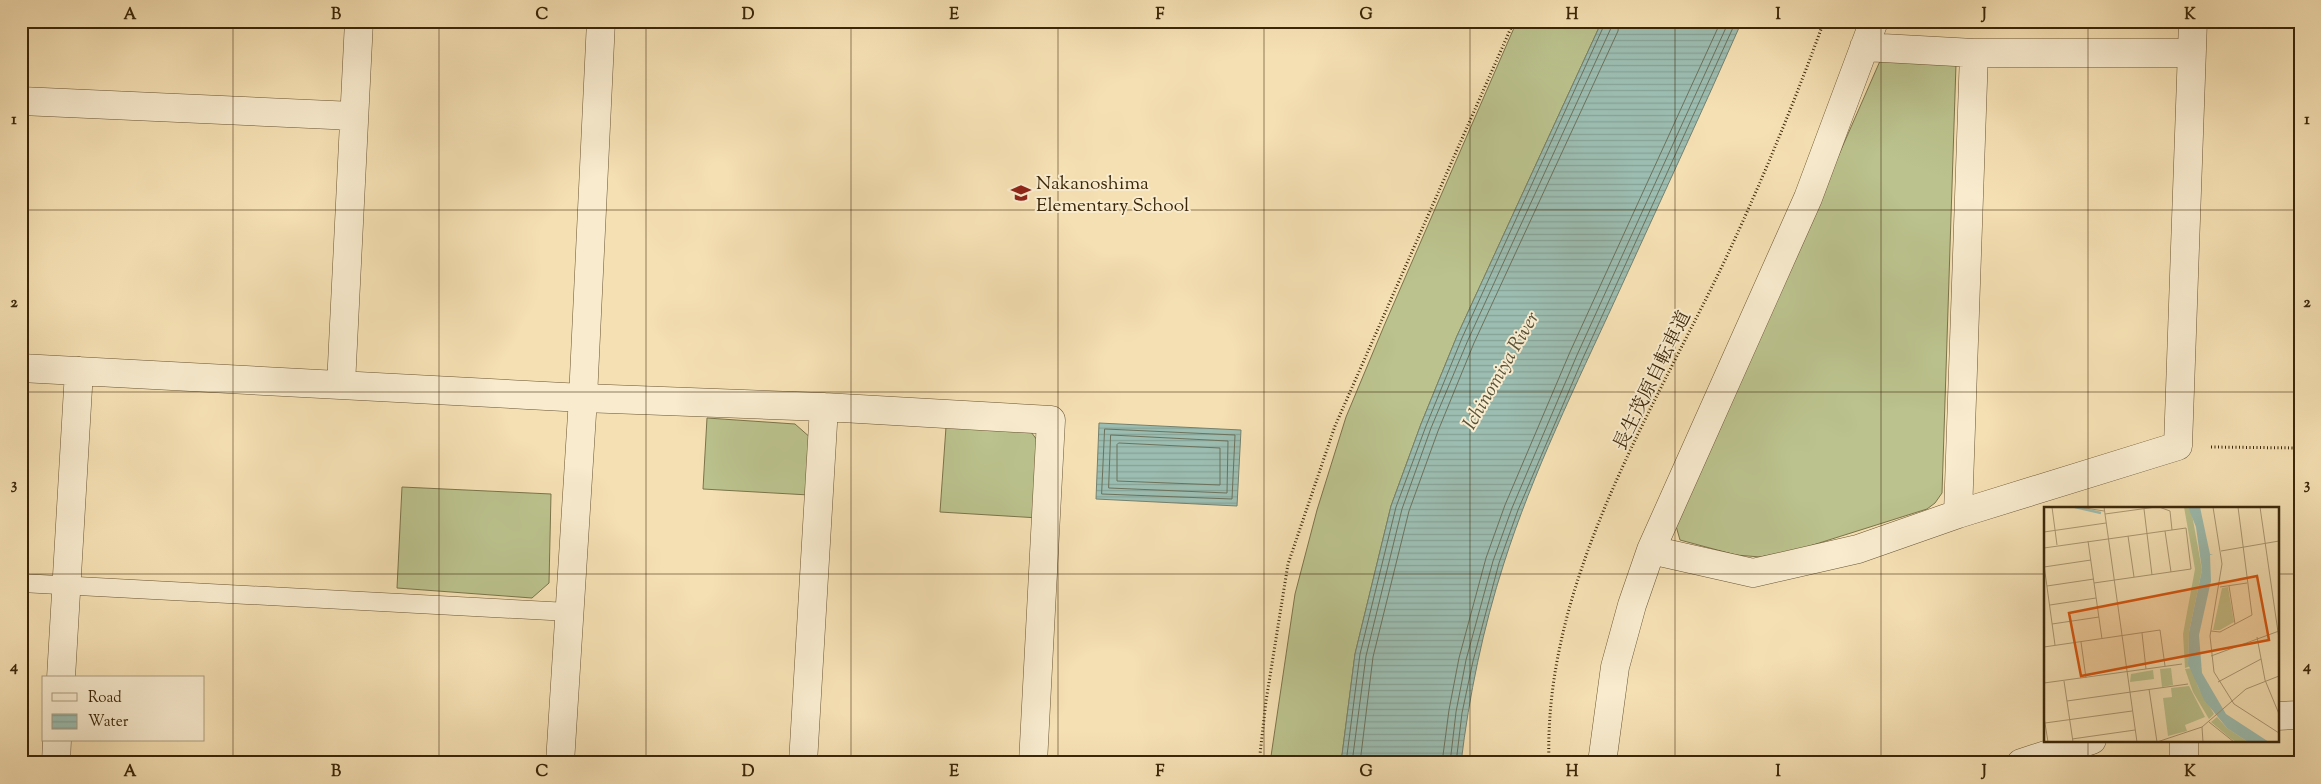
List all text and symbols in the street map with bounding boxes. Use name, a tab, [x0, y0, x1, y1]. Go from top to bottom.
text: A	[124, 4, 137, 27]
text: B	[331, 4, 341, 27]
text: C	[536, 4, 549, 27]
text: D	[742, 4, 755, 27]
text: E	[949, 4, 959, 27]
text: F	[1156, 4, 1165, 27]
text: G	[1359, 4, 1373, 27]
text: H	[1566, 4, 1579, 27]
text: I	[1775, 4, 1781, 27]
text: J	[1980, 4, 1987, 27]
text: K	[2184, 4, 2196, 27]
text: 1	[11, 109, 17, 132]
text: 1	[2304, 109, 2310, 132]
place label: Nakanoshima Elementary School	[1036, 171, 1189, 220]
school or university icon: Nakanoshima Elementary School	[1010, 182, 1032, 204]
text: 2	[10, 292, 18, 315]
text: 2	[2303, 292, 2311, 315]
water label: Ichinomiya River	[1457, 307, 1548, 436]
street label: 長生茂原自転車道	[1608, 307, 1699, 455]
text: 3	[11, 474, 18, 497]
text: 3	[2304, 474, 2311, 497]
inset map	[2044, 507, 2278, 742]
text: 4	[9, 656, 18, 679]
text: 4	[2302, 656, 2311, 679]
legend	[42, 676, 205, 742]
text: Road	[88, 688, 122, 709]
text: Water	[88, 712, 129, 733]
text: A	[124, 761, 137, 784]
text: B	[331, 761, 341, 784]
text: C	[536, 761, 549, 784]
text: D	[742, 761, 755, 784]
text: E	[949, 761, 959, 784]
text: F	[1156, 761, 1165, 784]
text: G	[1359, 761, 1373, 784]
text: H	[1566, 761, 1579, 784]
text: I	[1775, 761, 1781, 784]
text: J	[1980, 761, 1987, 784]
text: K	[2184, 761, 2196, 784]

